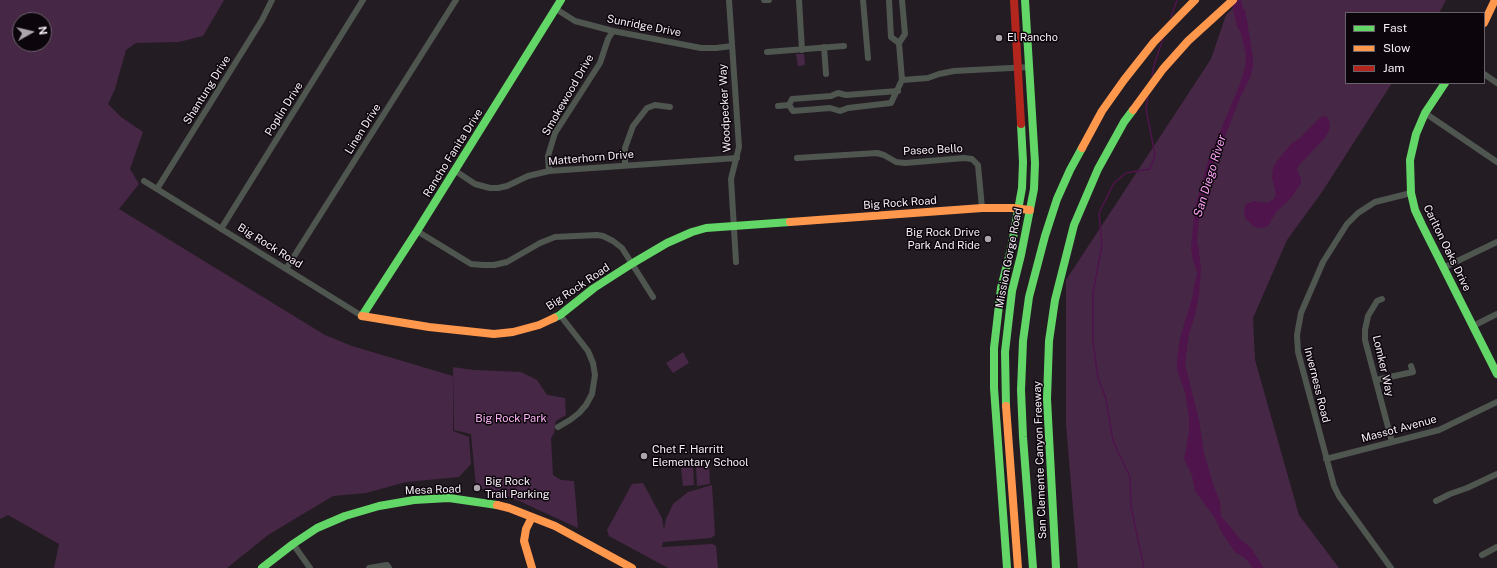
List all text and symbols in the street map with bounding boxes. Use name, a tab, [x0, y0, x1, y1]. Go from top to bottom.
north arrow	[12, 12, 52, 52]
street label: Sunridge Drive	[606, 12, 682, 40]
legend	[1345, 12, 1485, 84]
text: Fast	[1383, 21, 1407, 35]
text: N	[36, 25, 49, 36]
place label: El Rancho	[1007, 31, 1058, 45]
marker: El Rancho	[994, 33, 1004, 43]
text: Slow	[1383, 41, 1410, 55]
street label: Smokewood Drive	[539, 52, 597, 138]
street label: Shantung Drive	[181, 53, 233, 127]
text: Jam	[1383, 61, 1405, 75]
street label: Woodpecker Way	[716, 63, 734, 153]
street label: Poplin Drive	[262, 80, 306, 138]
street label: Linen Drive	[342, 101, 384, 157]
street label: Rancho Fanita Drive	[420, 106, 486, 200]
water label: San Diego River	[1191, 133, 1229, 219]
street label: Paseo Bello	[903, 142, 963, 158]
street label: Matterhorn Drive	[548, 148, 634, 168]
street label: Big Rock Road	[863, 194, 937, 212]
street label: Carlton Oaks Drive	[1420, 202, 1474, 294]
street label: Mission Gorge Road	[993, 207, 1025, 309]
street label: Big Rock Road	[235, 221, 305, 271]
place label: Big Rock Drive Park And Ride	[906, 226, 980, 252]
marker: Big Rock Drive Park And Ride	[983, 234, 993, 244]
street label: Big Rock Road	[544, 261, 612, 313]
street label: Lomker Way	[1370, 334, 1396, 398]
street label: Inverness Road	[1301, 346, 1333, 424]
street label: San Clemente Canyon Freeway	[1031, 381, 1049, 539]
park label: Big Rock Park	[475, 412, 547, 426]
street label: Massot Avenue	[1360, 413, 1438, 445]
place label: Chet F. Harritt Elementary School	[652, 443, 749, 469]
marker: Chet F. Harritt Elementary School	[639, 451, 649, 461]
place label: Big Rock Trail Parking	[485, 475, 550, 501]
street label: Mesa Road	[405, 482, 461, 498]
marker: Big Rock Trail Parking	[472, 483, 482, 493]

